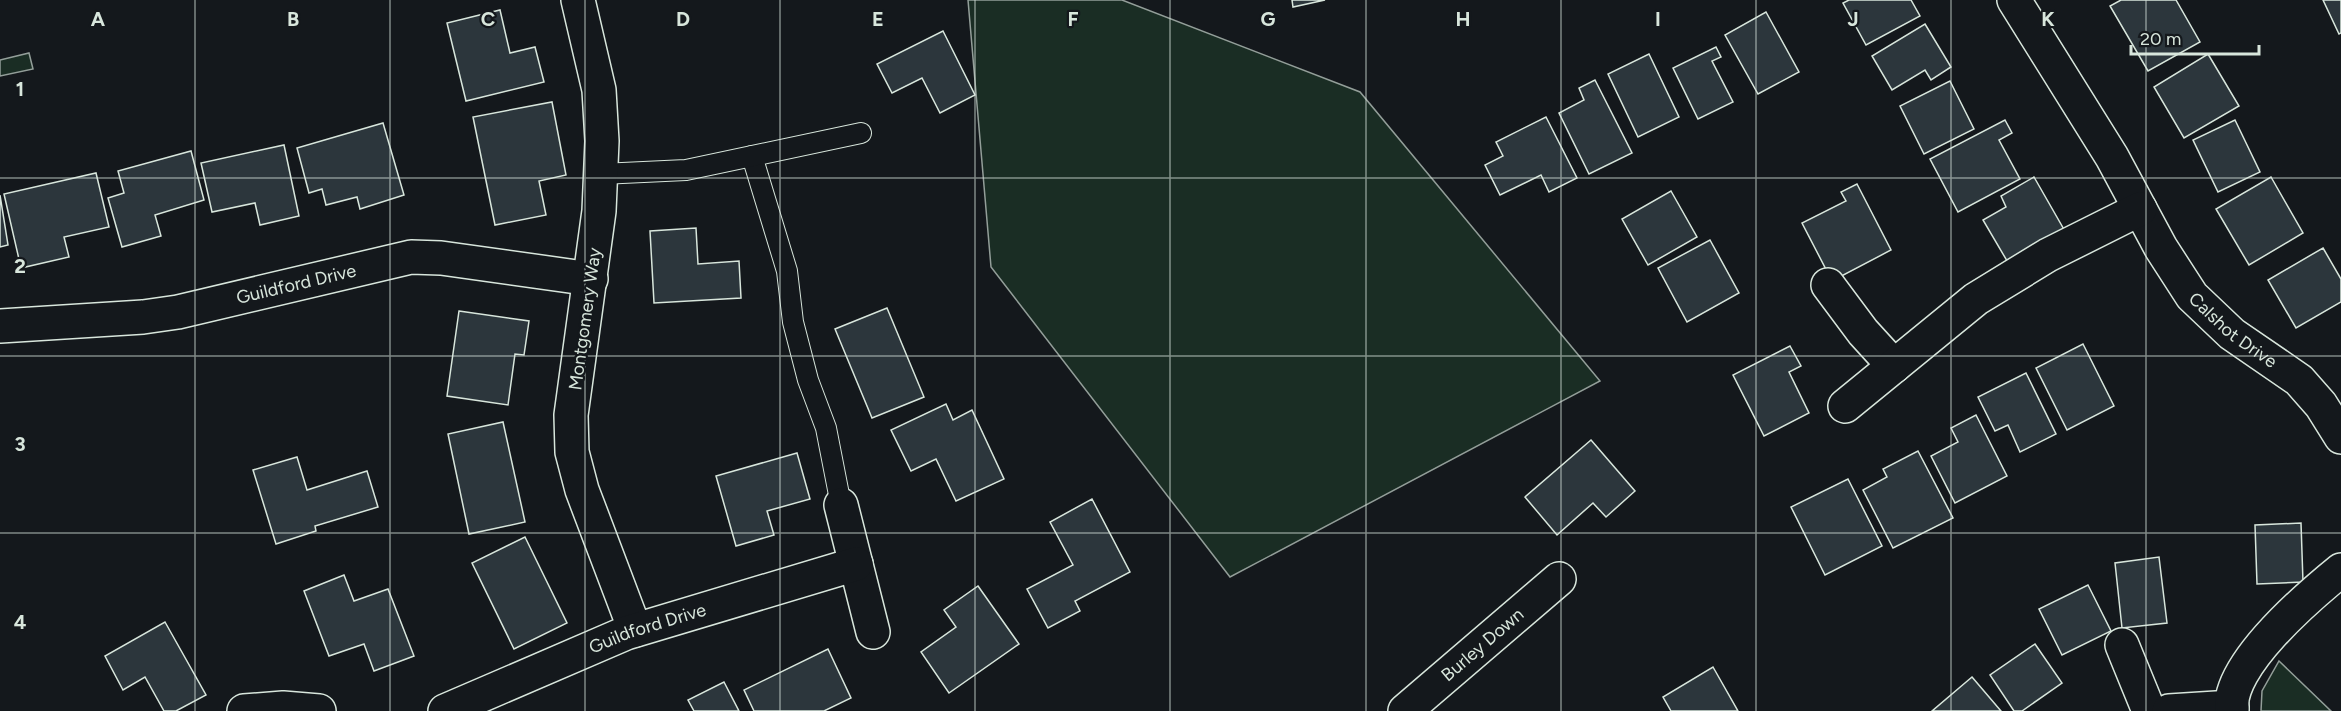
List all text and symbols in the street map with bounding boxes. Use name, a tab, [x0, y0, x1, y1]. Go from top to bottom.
text: A	[91, 7, 106, 31]
text: B	[287, 7, 299, 31]
text: C	[481, 7, 495, 31]
text: D	[676, 7, 690, 31]
text: E	[872, 7, 884, 31]
text: F	[1067, 7, 1079, 31]
text: G	[1261, 7, 1276, 31]
text: H	[1456, 7, 1471, 31]
text: I	[1655, 7, 1661, 31]
text: J	[1847, 7, 1859, 31]
text: K	[2041, 7, 2055, 31]
scale bar	[2131, 18, 2258, 56]
text: 20 m	[2140, 28, 2181, 50]
text: 1	[16, 77, 24, 101]
street label: Montgomery Way	[564, 246, 606, 392]
text: 2	[14, 254, 26, 278]
street label: Guildford Drive	[234, 259, 358, 309]
street label: Calshot Drive	[2184, 288, 2281, 373]
text: 3	[14, 432, 26, 456]
street label: Guildford Drive	[586, 599, 709, 659]
street label: Burley Down	[1437, 603, 1528, 686]
text: 4	[14, 610, 27, 634]

